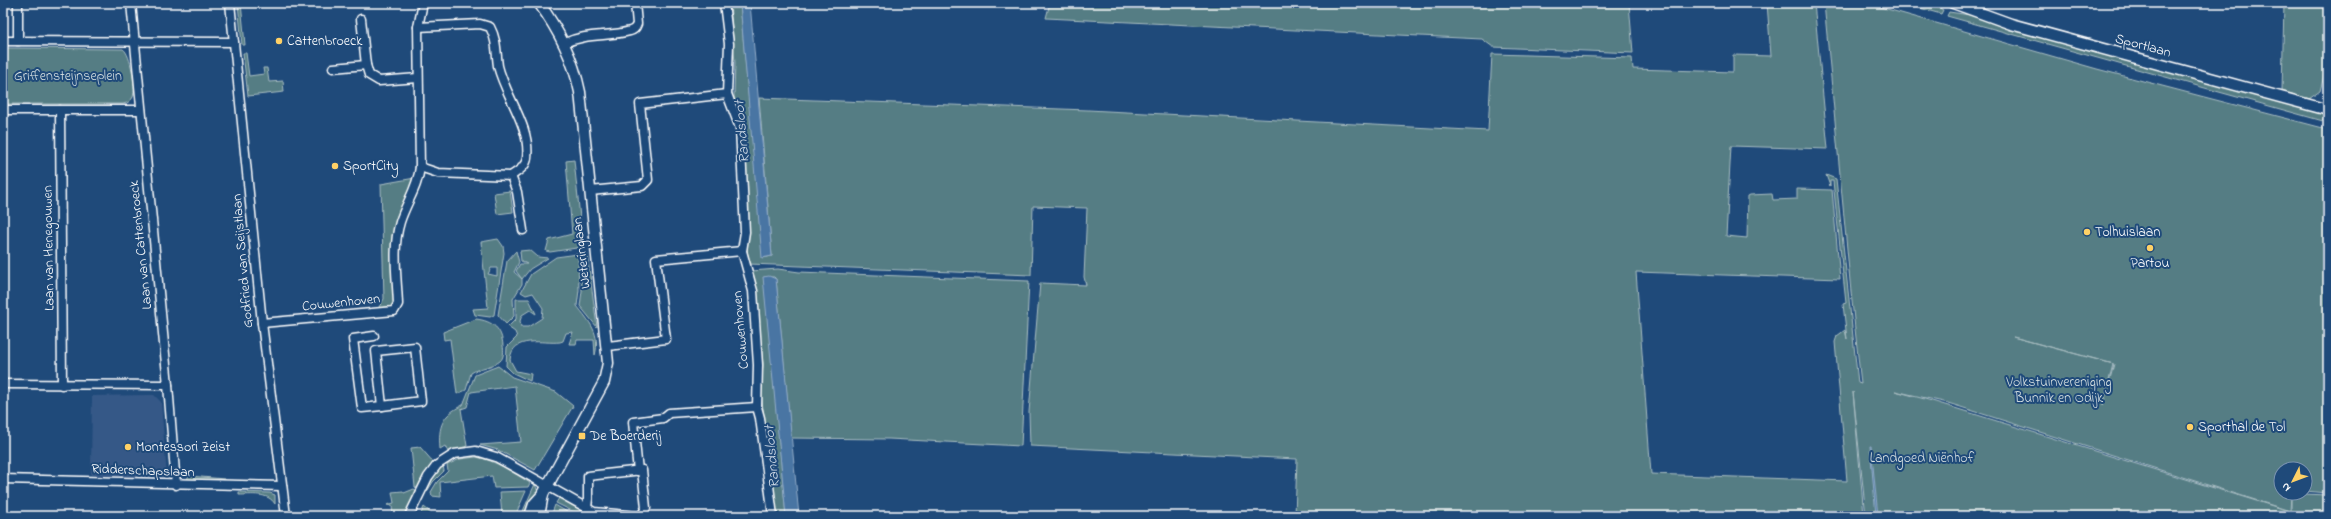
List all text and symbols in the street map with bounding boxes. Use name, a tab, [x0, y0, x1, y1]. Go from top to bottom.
street label: Sportlaan	[2113, 28, 2173, 64]
place label: Cattenbroeck	[287, 31, 363, 52]
marker: Cattenbroeck	[274, 36, 284, 46]
park label: Griffensteijnseplein	[14, 66, 122, 87]
water label: Randsloot	[728, 98, 756, 164]
place label: SportCity	[343, 156, 399, 178]
marker: SportCity	[330, 161, 340, 171]
street label: Laan van Cattenbroeck	[124, 179, 158, 311]
street label: Laan van Henegouwen	[37, 185, 62, 311]
street label: Godfried van Seijstlaan	[227, 193, 259, 329]
street label: Weteringlaan	[567, 216, 598, 290]
place label: Tolhuislaan	[2095, 222, 2160, 243]
marker: Tolhuislaan	[2082, 227, 2092, 237]
marker: Partou	[2145, 243, 2155, 253]
place label: Partou	[2130, 253, 2170, 274]
street label: Couwenhoven	[301, 288, 381, 318]
street label: Couwenhoven	[727, 290, 755, 370]
park label: Volkstuinvereniging Bunnik en Odijk	[2005, 372, 2112, 409]
place label: Sporthal de Tol	[2198, 417, 2285, 438]
marker: Sporthal de Tol	[2185, 422, 2195, 432]
water label: Randsloot	[758, 423, 786, 489]
place label: De Boerderij	[589, 426, 662, 447]
marker: De Boerderij	[577, 431, 587, 441]
place label: Montessori Zeist	[136, 437, 230, 458]
marker: Montessori Zeist	[123, 442, 133, 452]
park label: Landgoed Niënhof	[1870, 448, 1975, 470]
street label: Ridderschapslaan	[91, 459, 195, 483]
north arrow	[2273, 461, 2313, 501]
text: N	[2278, 479, 2295, 495]

